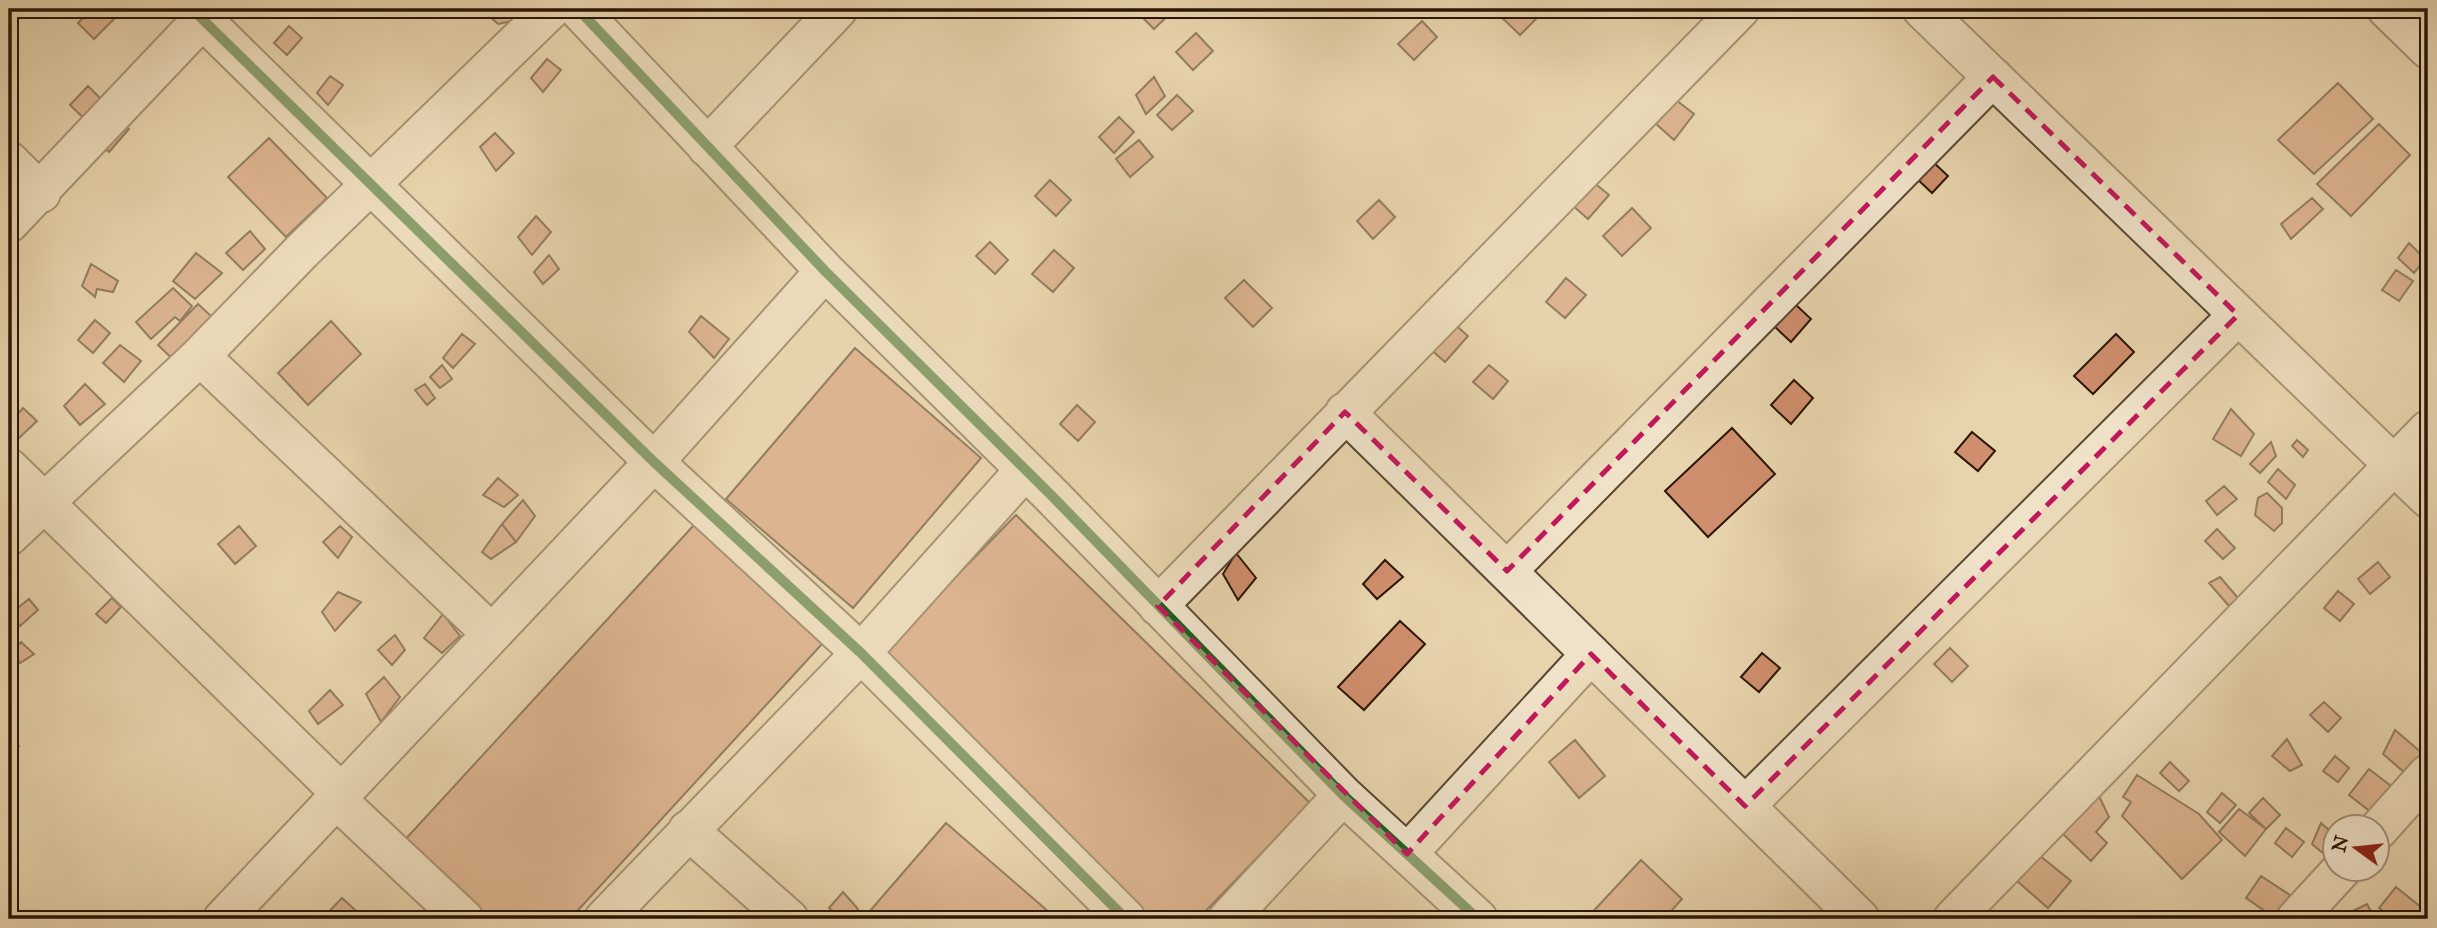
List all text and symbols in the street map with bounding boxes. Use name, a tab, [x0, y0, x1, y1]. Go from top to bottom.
north arrow	[2322, 813, 2392, 883]
text: N	[2327, 833, 2353, 854]

